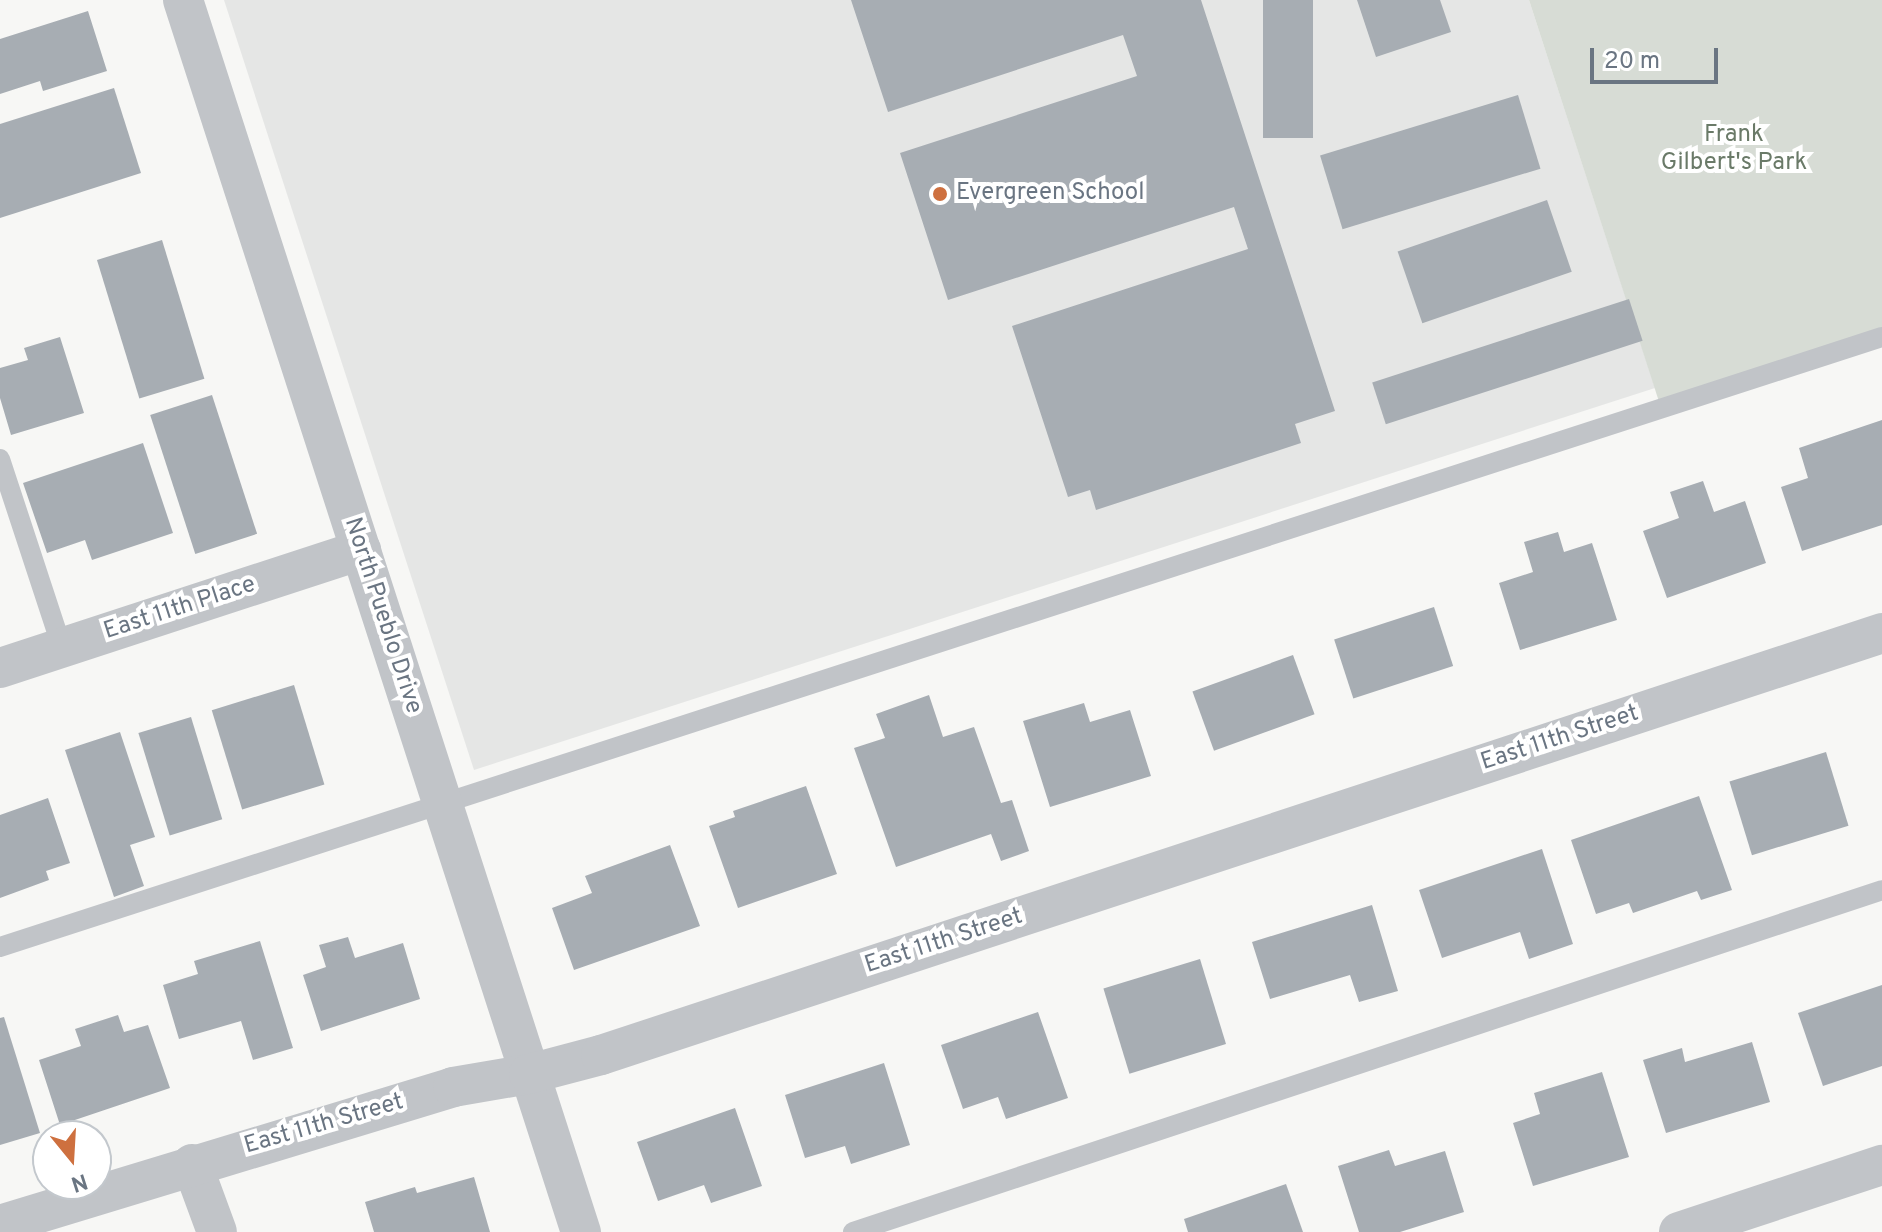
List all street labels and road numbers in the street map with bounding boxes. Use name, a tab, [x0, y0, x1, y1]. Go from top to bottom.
street label: North Pueblo Drive	[337, 514, 427, 718]
street label: East 11th Place	[101, 571, 259, 647]
street label: East 11th Street	[1477, 700, 1643, 778]
street label: East 11th Street	[861, 903, 1027, 981]
street label: East 11th Street	[241, 1089, 407, 1161]

